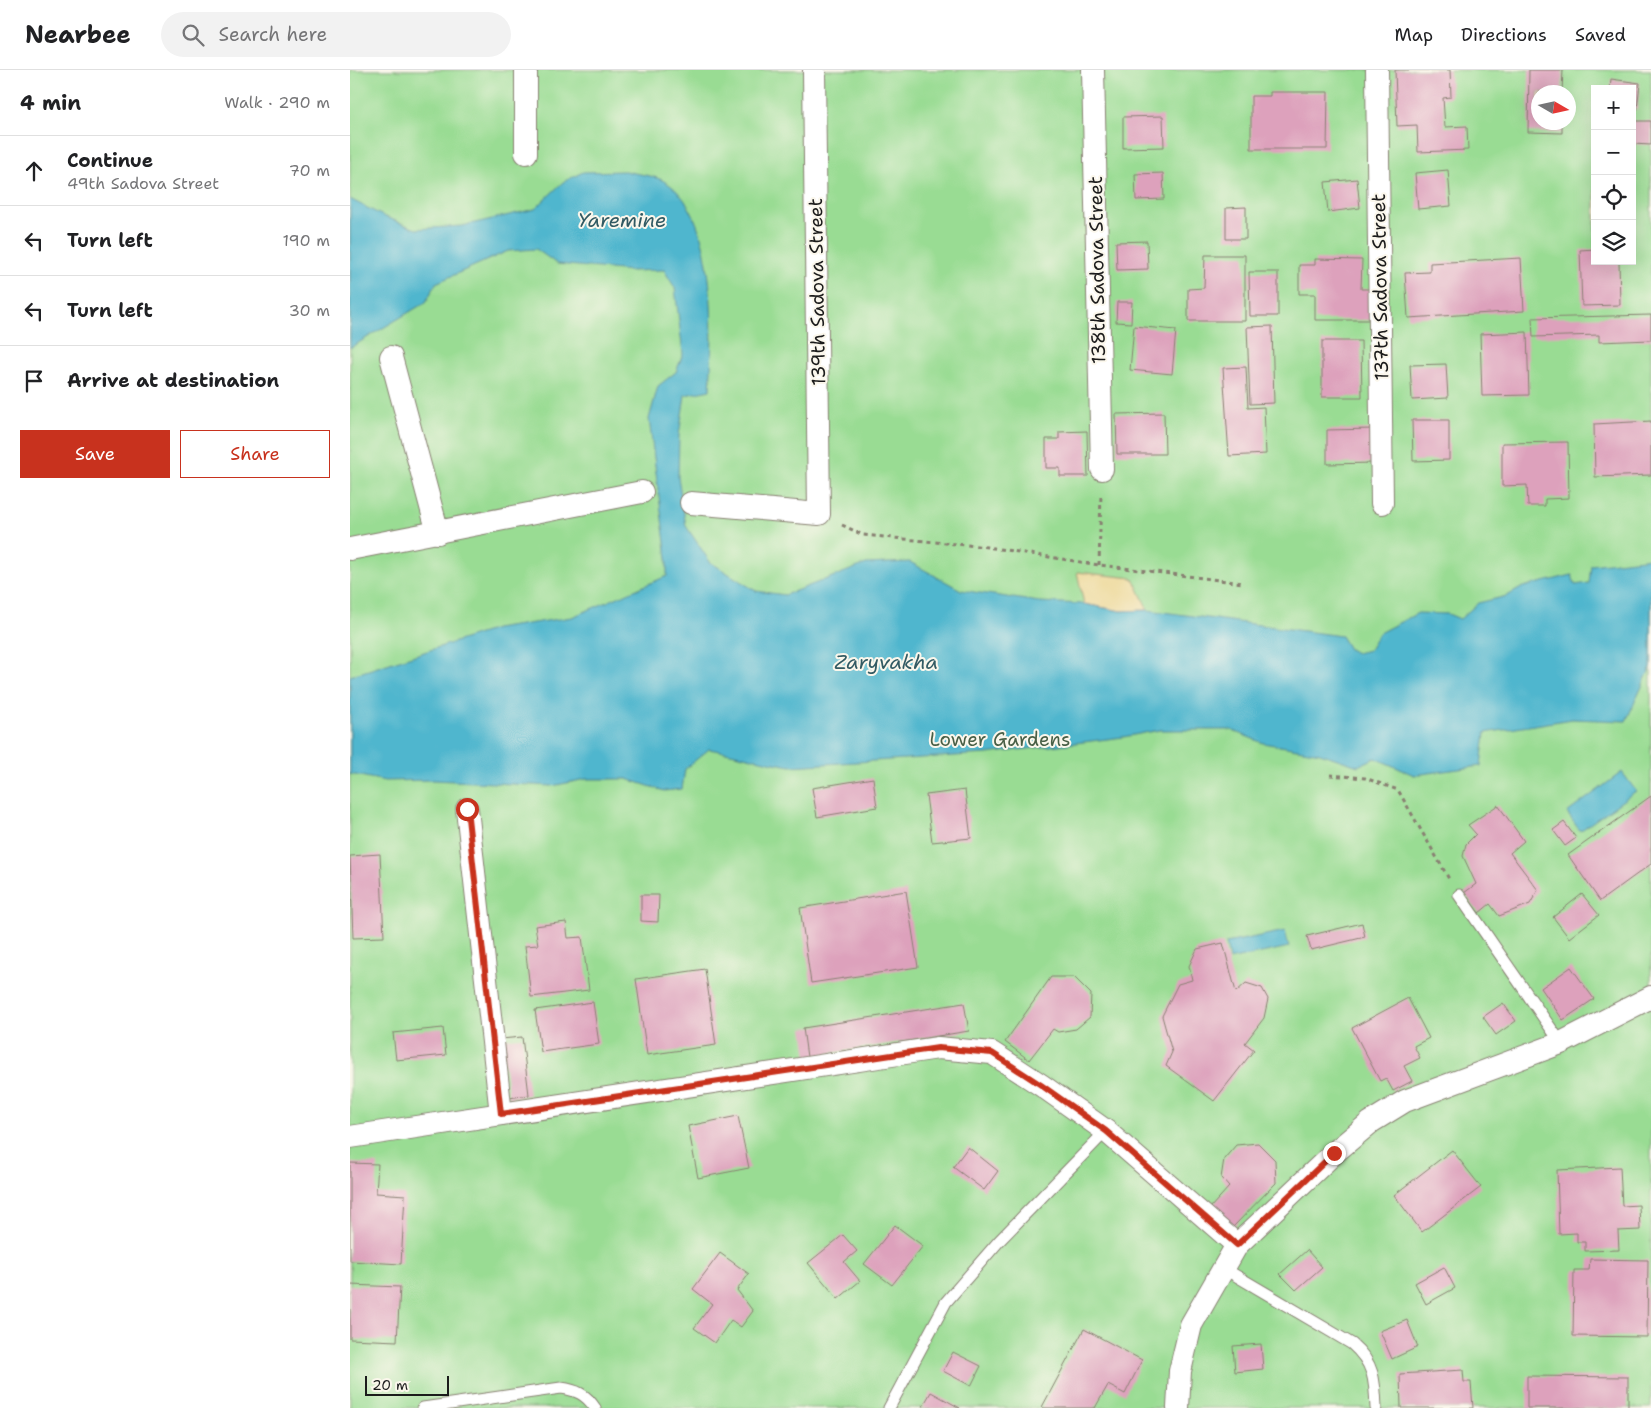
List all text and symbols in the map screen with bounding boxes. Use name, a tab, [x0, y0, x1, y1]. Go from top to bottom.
search box	[161, 12, 511, 57]
text: Nearbee	[25, 19, 131, 51]
icon: search	[179, 21, 207, 49]
text: Search here	[219, 22, 327, 47]
text: Map	[1395, 23, 1433, 47]
text: Directions	[1461, 23, 1547, 47]
text: Saved	[1575, 23, 1626, 47]
north arrow	[1531, 85, 1576, 130]
map controls	[1591, 85, 1636, 265]
button: +	[1591, 85, 1636, 130]
text: 4 min	[20, 89, 81, 117]
text: Walk · 290 m	[224, 92, 330, 113]
button: −	[1591, 130, 1636, 175]
text: Continue	[67, 148, 153, 173]
icon: ahead	[20, 157, 48, 185]
text: 70 m	[289, 160, 330, 181]
text: 49th Sadova Street	[67, 173, 219, 194]
button: locate	[1591, 175, 1636, 220]
street label: 138th Sadova Street	[1083, 176, 1111, 364]
street label: 137th Sadova Street	[1366, 193, 1394, 381]
street label: 139th Sadova Street	[803, 198, 831, 386]
water label: Yaremine	[578, 207, 666, 233]
button: layers	[1591, 220, 1636, 265]
icon: left	[20, 227, 48, 255]
text: Turn left	[67, 228, 153, 253]
text: 190 m	[283, 230, 330, 251]
icon: left	[20, 297, 48, 325]
text: Turn left	[67, 298, 153, 323]
text: 30 m	[289, 300, 330, 321]
icon: arrive	[20, 367, 48, 395]
text: Arrive at destination	[67, 368, 279, 393]
button: Save	[20, 430, 170, 478]
button: Share	[180, 430, 330, 478]
water label: Zaryvakha	[834, 649, 938, 675]
park label: Lower Gardens	[930, 727, 1070, 752]
route start	[456, 798, 479, 821]
route end	[1323, 1142, 1346, 1165]
scale bar	[365, 1373, 449, 1396]
text: 20 m	[372, 1376, 408, 1394]

